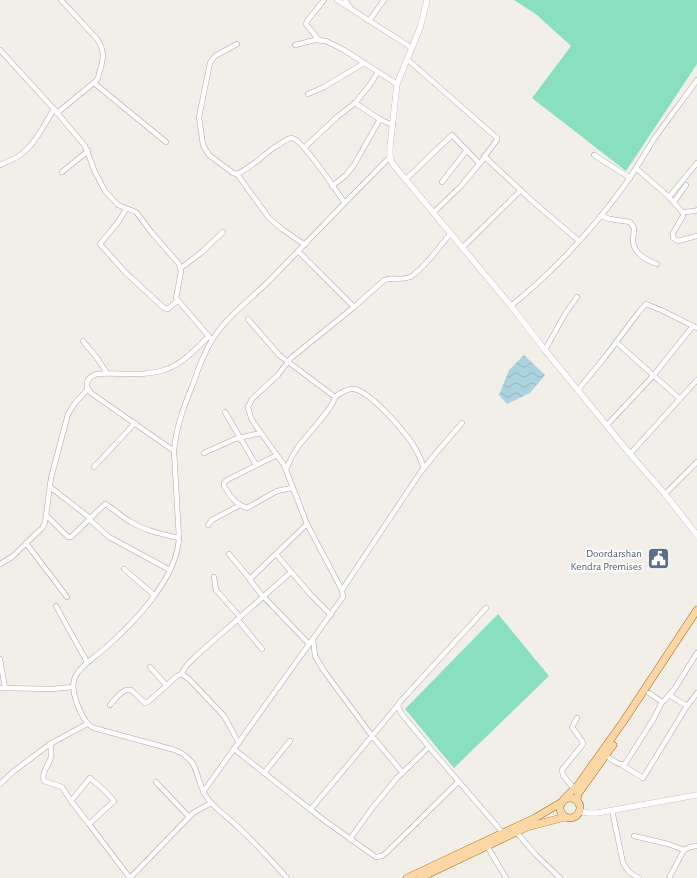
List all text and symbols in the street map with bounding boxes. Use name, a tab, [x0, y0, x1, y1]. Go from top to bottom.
public building icon: Doordarshan Kendra Premises	[645, 546, 671, 572]
place label: Doordarshan Kendra Premises	[571, 548, 642, 572]

